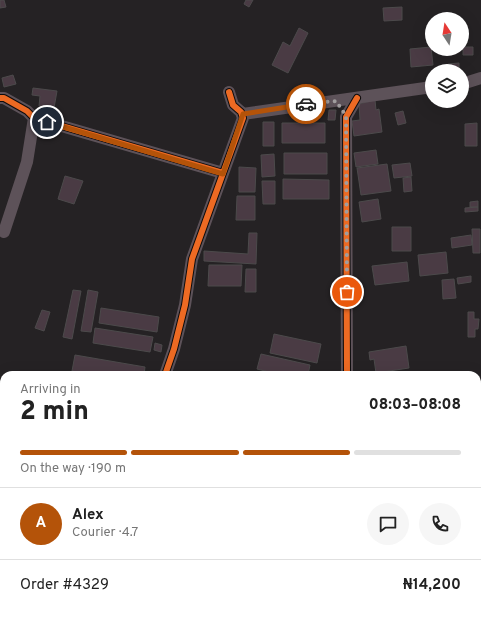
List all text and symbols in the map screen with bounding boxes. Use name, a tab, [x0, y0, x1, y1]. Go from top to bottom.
north arrow	[425, 12, 469, 56]
map controls	[425, 12, 469, 108]
button: layers	[425, 64, 469, 108]
courier	[286, 84, 326, 124]
icon: car	[295, 93, 317, 115]
pin	[30, 105, 64, 139]
icon: home	[36, 111, 58, 133]
pin	[330, 275, 364, 309]
icon: bag	[336, 281, 358, 303]
text: Arriving in	[20, 382, 81, 398]
text: 2 min	[20, 396, 89, 429]
text: 08:03–08:08	[369, 396, 461, 415]
text: On the way · 190 m	[20, 461, 126, 477]
button: chat	[367, 503, 409, 545]
button: phone	[419, 503, 461, 545]
text: Alex	[72, 506, 104, 525]
text: A	[36, 514, 46, 533]
text: Courier · 4.7	[72, 525, 138, 541]
text: Order #4329	[20, 576, 109, 595]
text: ₦14,200	[403, 576, 461, 595]

